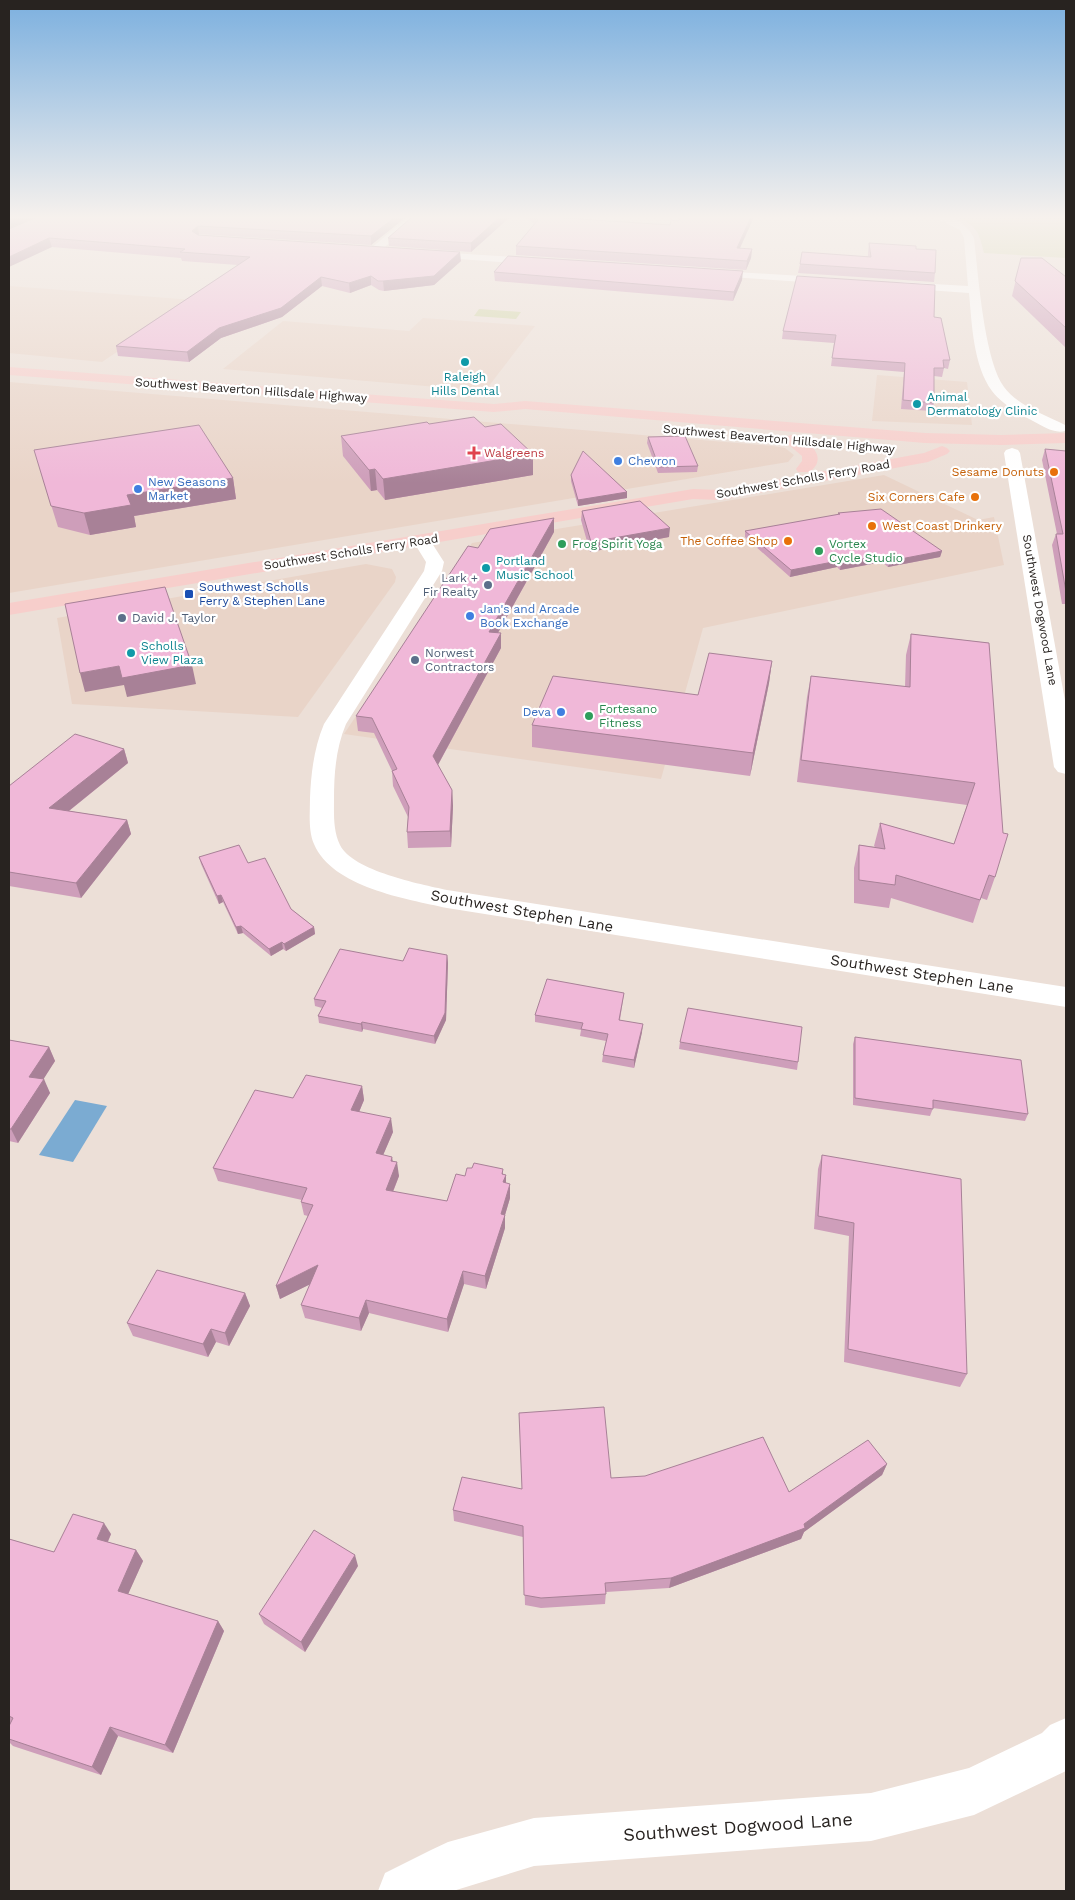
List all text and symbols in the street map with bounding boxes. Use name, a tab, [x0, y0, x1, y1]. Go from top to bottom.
marker: Raleigh Hills Dental	[459, 356, 471, 368]
place label: Raleigh Hills Dental	[431, 370, 499, 398]
street label: Southwest Beaverton Hillsdale Highway	[134, 375, 368, 405]
place label: Animal Dermatology Clinic	[927, 390, 1038, 418]
marker: Animal Dermatology Clinic	[911, 398, 923, 410]
street label: Southwest Beaverton Hillsdale Highway	[663, 422, 896, 456]
place label: Walgreens	[484, 446, 544, 460]
marker: Walgreens	[468, 447, 480, 459]
place label: Chevron	[628, 454, 676, 468]
marker: Chevron	[612, 455, 624, 467]
street label: Southwest Scholls Ferry Road	[715, 457, 891, 501]
place label: Sesame Donuts	[952, 465, 1044, 479]
marker: Sesame Donuts	[1048, 466, 1060, 478]
place label: New Seasons Market	[148, 475, 226, 503]
marker: New Seasons Market	[132, 483, 144, 495]
place label: Six Corners Cafe	[868, 490, 965, 504]
marker: Six Corners Cafe	[969, 491, 981, 503]
place label: West Coast Drinkery	[882, 519, 1003, 533]
marker: West Coast Drinkery	[866, 520, 878, 532]
street label: Southwest Scholls Ferry Road	[263, 531, 439, 573]
street label: Southwest Dogwood Lane	[1020, 533, 1060, 687]
place label: The Coffee Shop	[680, 534, 778, 548]
marker: The Coffee Shop	[782, 535, 794, 547]
place label: Frog Spirit Yoga	[572, 537, 663, 551]
place label: Vortex Cycle Studio	[829, 537, 903, 565]
marker: Frog Spirit Yoga	[556, 538, 568, 550]
marker: Vortex Cycle Studio	[813, 545, 825, 557]
place label: Portland Music School	[496, 554, 574, 582]
marker: Portland Music School	[480, 562, 492, 574]
place label: Lark + Fir Realty	[423, 571, 479, 599]
marker: Lark + Fir Realty	[482, 579, 494, 591]
place label: Southwest Scholls Ferry & Stephen Lane	[199, 580, 325, 608]
marker: Southwest Scholls Ferry & Stephen Lane	[183, 588, 195, 600]
place label: Jan's and Arcade Book Exchange	[480, 602, 580, 630]
marker: Jan's and Arcade Book Exchange	[464, 610, 476, 622]
place label: David J. Taylor	[132, 611, 216, 625]
marker: David J. Taylor	[116, 612, 128, 624]
place label: Scholls View Plaza	[141, 639, 204, 667]
place label: Norwest Contractors	[425, 646, 494, 674]
marker: Scholls View Plaza	[125, 647, 137, 659]
marker: Norwest Contractors	[409, 654, 421, 666]
place label: Fortesano Fitness	[599, 702, 657, 730]
place label: Deva	[523, 705, 551, 719]
marker: Deva	[555, 706, 567, 718]
marker: Fortesano Fitness	[583, 710, 595, 722]
street label: Southwest Stephen Lane	[429, 886, 615, 936]
street label: Southwest Stephen Lane	[829, 951, 1015, 997]
street label: Southwest Dogwood Lane	[623, 1808, 853, 1845]

